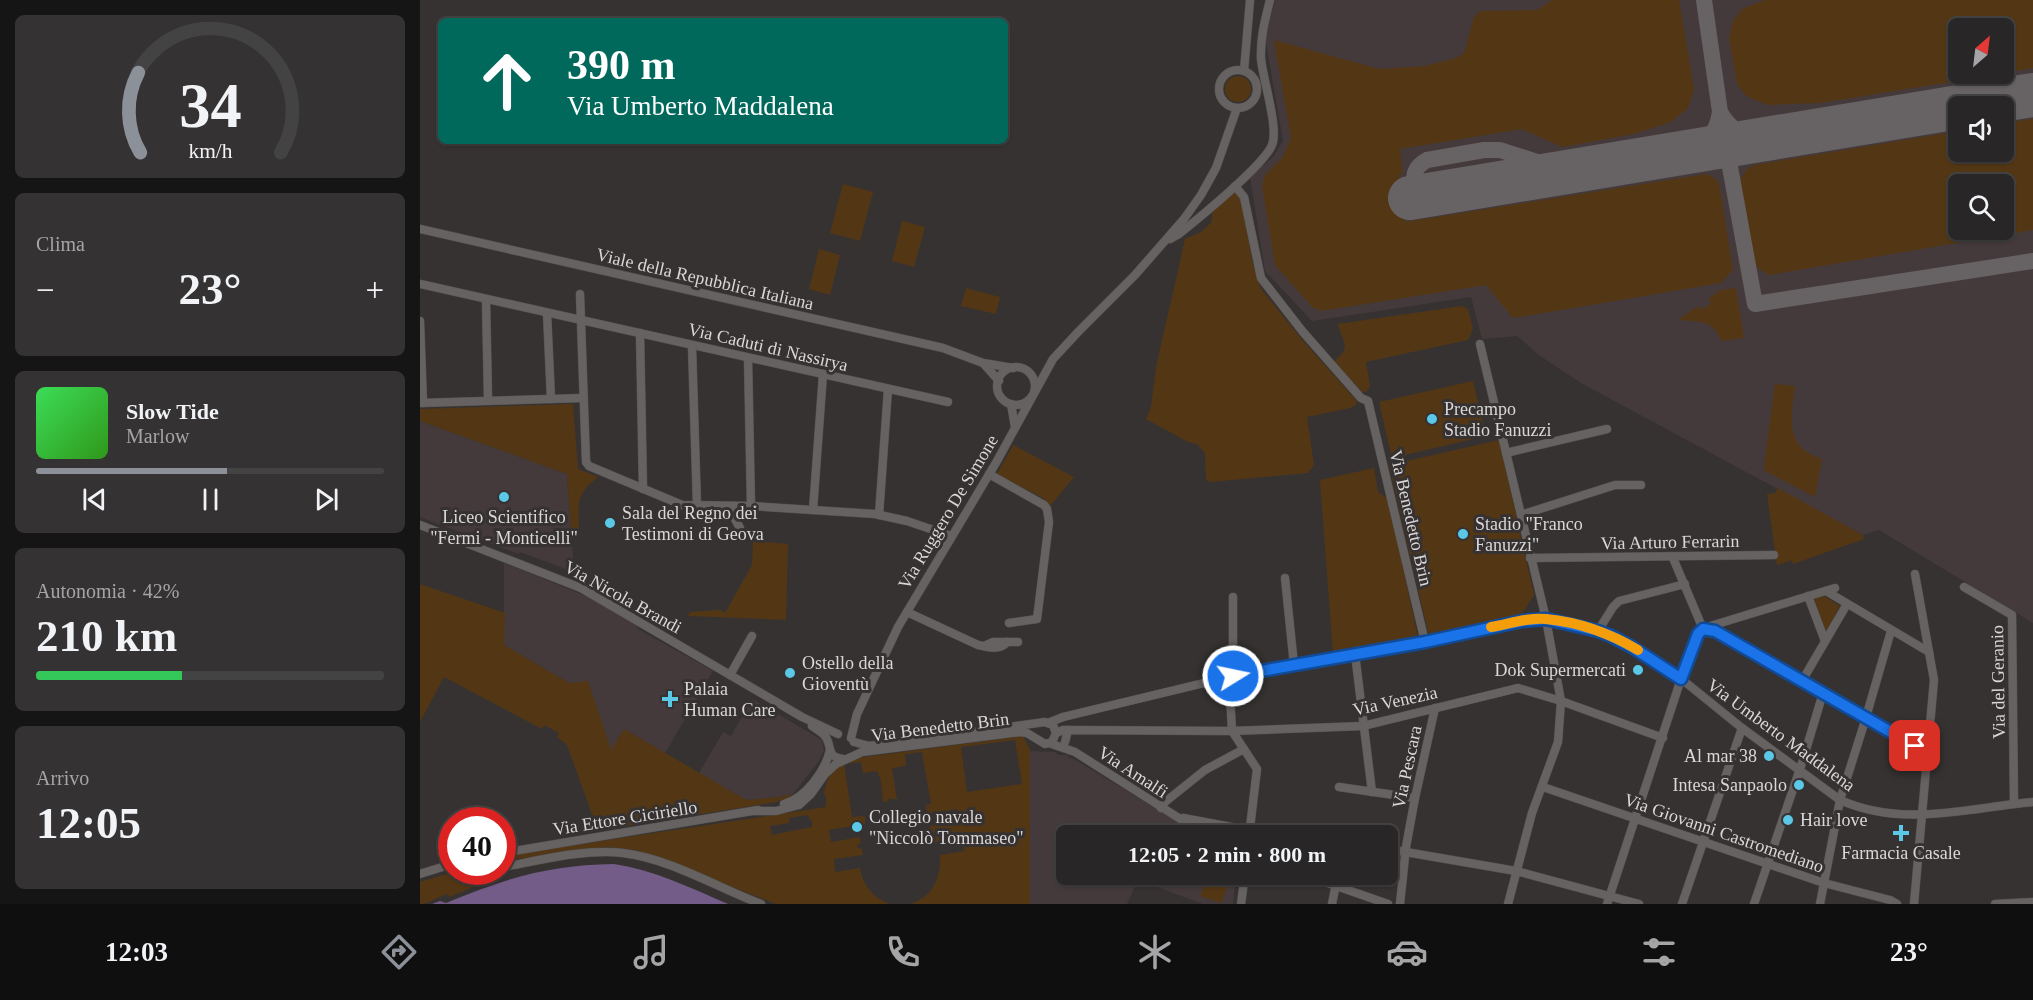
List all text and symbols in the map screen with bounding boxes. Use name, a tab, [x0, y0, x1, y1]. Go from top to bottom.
north arrow	[1948, 18, 2014, 84]
map controls	[1948, 18, 2014, 240]
icon: ahead	[468, 42, 546, 120]
text: 390 m	[567, 42, 676, 88]
text: 34	[179, 72, 241, 141]
text: Via Umberto Maddalena	[567, 91, 834, 121]
button: sound	[1948, 96, 2014, 162]
text: km/h	[188, 140, 232, 164]
button: search	[1948, 174, 2014, 240]
text: Clima	[36, 233, 85, 255]
street label: Viale della Repubblica Italiana	[594, 244, 816, 314]
text: 23°	[179, 264, 242, 314]
text: −	[36, 272, 55, 308]
text: +	[365, 272, 384, 308]
street label: Via Caduti di Nassirya	[686, 319, 850, 375]
text: Slow Tide	[126, 399, 219, 424]
place label: Precampo Stadio Fanuzzi	[1444, 399, 1551, 440]
marker: Precampo Stadio Fanuzzi	[1425, 412, 1439, 426]
text: Marlow	[126, 425, 189, 447]
street label: Via Ruggero De Simone	[894, 431, 1002, 593]
street label: Via Benedetto Brin	[1386, 448, 1436, 588]
icon: previous	[78, 483, 111, 516]
icon: pause	[194, 483, 227, 516]
icon: next	[310, 483, 343, 516]
marker: Liceo Scientifico "Fermi - Monticelli"	[497, 490, 511, 504]
place label: Sala del Regno dei Testimoni di Geova	[622, 503, 764, 544]
place label: Liceo Scientifico "Fermi - Monticelli"	[430, 507, 578, 548]
place label: Stadio "Franco Fanuzzi"	[1475, 514, 1583, 555]
marker: Sala del Regno dei Testimoni di Geova	[603, 516, 617, 530]
marker: Stadio "Franco Fanuzzi"	[1456, 527, 1470, 541]
street label: Via Arturo Ferrarin	[1600, 531, 1740, 553]
street label: Via Nicola Brandi	[561, 557, 685, 637]
text: Autonomia · 42%	[36, 580, 179, 602]
text: 210 km	[36, 611, 177, 661]
street label: Via del Geranio	[1987, 625, 2009, 739]
position arrow	[1201, 644, 1265, 708]
place label: Ostello della Gioventù	[802, 653, 893, 694]
place label: Dok Supermercati	[1495, 660, 1626, 680]
marker: Dok Supermercati	[1631, 663, 1645, 677]
marker: Ostello della Gioventù	[783, 666, 797, 680]
street label: Via Umberto Maddalena	[1703, 675, 1859, 795]
place label: Palaia Human Care	[684, 679, 775, 720]
street label: Via Venezia	[1351, 682, 1439, 720]
marker: Palaia Human Care	[661, 690, 679, 708]
street label: Via Benedetto Brin	[870, 709, 1010, 745]
pin	[1889, 720, 1940, 771]
street label: Via Pescara	[1388, 724, 1426, 810]
icon: arrive	[1898, 729, 1931, 762]
street label: Via Amalfi	[1094, 742, 1172, 802]
place label: Al mar 38	[1684, 746, 1757, 766]
marker: Al mar 38	[1762, 749, 1776, 763]
text: Arrivo	[36, 767, 89, 789]
place label: Intesa Sanpaolo	[1673, 775, 1787, 795]
marker: Intesa Sanpaolo	[1792, 778, 1806, 792]
street label: Via Giovanni Castromediano	[1622, 789, 1826, 877]
street label: Via Ettore Ciciriello	[551, 797, 699, 839]
text: 12:05	[36, 798, 141, 848]
speed limit sign: 40	[438, 807, 516, 885]
place label: Collegio navale "Niccolò Tommaseo"	[869, 807, 1024, 848]
place label: Hair love	[1800, 810, 1867, 830]
marker: Hair love	[1781, 813, 1795, 827]
marker: Collegio navale "Niccolò Tommaseo"	[850, 820, 864, 834]
marker: Farmacia Casale	[1894, 826, 1908, 840]
text: 12:05 · 2 min · 800 m	[1128, 842, 1326, 867]
place label: Farmacia Casale	[1841, 843, 1961, 863]
icon: directions	[378, 931, 420, 973]
icon: music	[630, 931, 672, 973]
icon: phone	[882, 931, 924, 973]
icon: climate	[1134, 931, 1176, 973]
icon: car	[1386, 931, 1428, 973]
icon: filters	[1638, 931, 1680, 973]
text: 12:03	[105, 937, 168, 967]
text: 23°	[1890, 937, 1928, 967]

